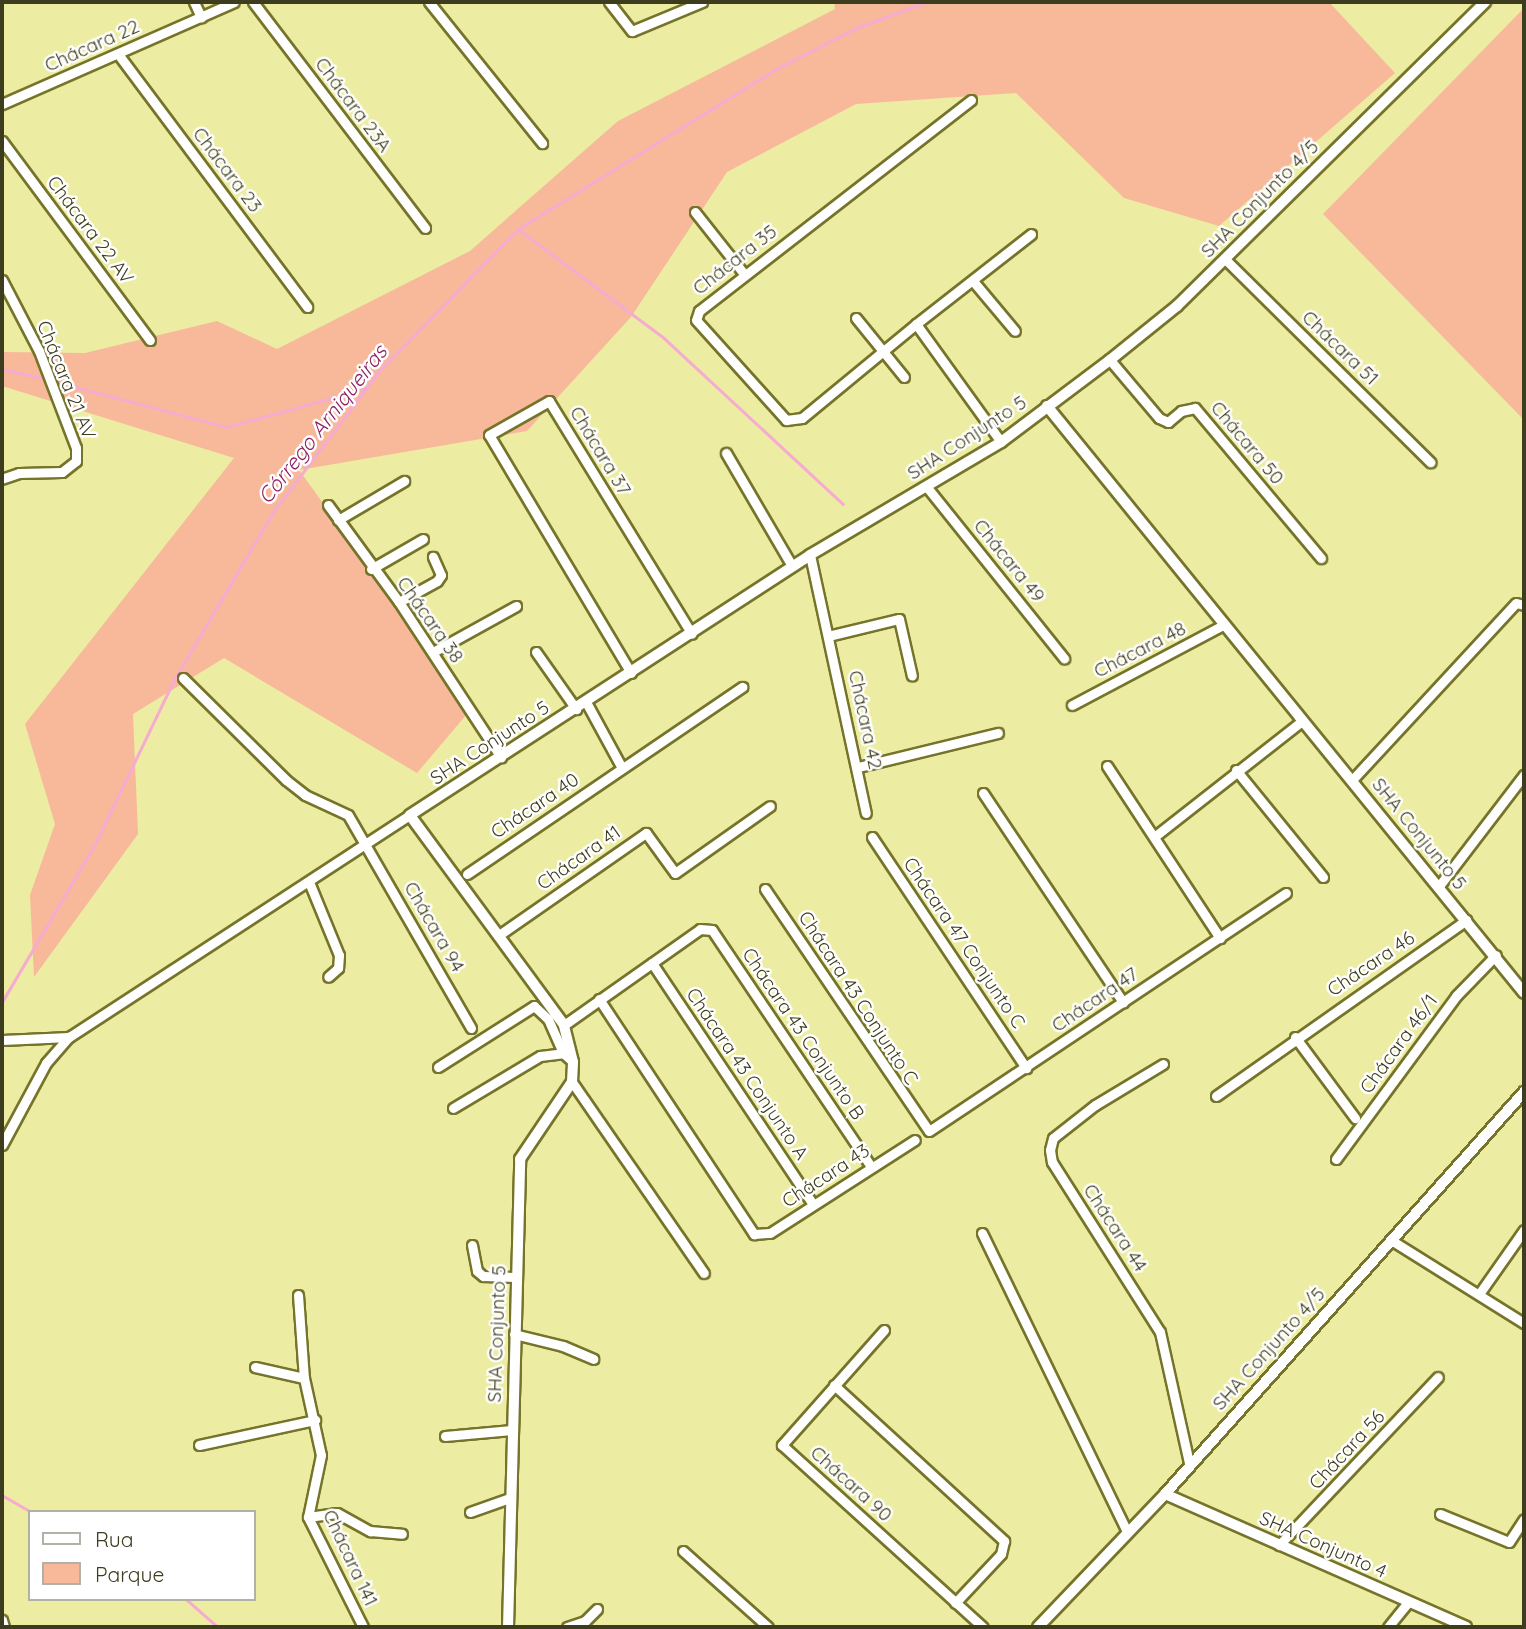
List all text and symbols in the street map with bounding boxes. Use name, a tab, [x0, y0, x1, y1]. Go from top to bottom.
street label: Chácara 22	[41, 15, 143, 77]
street label: Chácara 23A	[310, 53, 396, 157]
street label: Chácara 23	[188, 123, 266, 217]
street label: SHA Conjunto 4/5	[1196, 135, 1324, 263]
street label: Chácara 22 AV	[42, 172, 138, 288]
street label: Chácara 35	[689, 220, 781, 300]
street label: Chácara 51	[1297, 306, 1383, 390]
street label: Chácara 21 AV	[32, 317, 100, 443]
water label: Córrego Arniqueiras	[252, 340, 392, 508]
street label: SHA Conjunto 5	[903, 391, 1031, 485]
street label: Chácara 50	[1206, 397, 1288, 489]
street label: Chácara 37	[565, 402, 635, 500]
street label: Chácara 49	[969, 515, 1049, 607]
street label: Chácara 38	[392, 572, 468, 668]
street label: Chácara 48	[1090, 617, 1190, 683]
street label: Chácara 42	[843, 669, 887, 771]
street label: SHA Conjunto 5	[426, 696, 554, 790]
street label: Chácara 40	[487, 768, 583, 844]
street label: SHA Conjunto 5	[1367, 774, 1471, 894]
street label: Chácara 41	[533, 821, 625, 895]
street label: Chácara 47 Conjunto C	[898, 853, 1030, 1033]
street label: Chácara 94	[399, 878, 469, 976]
street label: Chácara 43 Conjunto C	[793, 907, 923, 1089]
street label: Chácara 46	[1323, 927, 1419, 1001]
street label: Chácara 43 Conjunto B	[737, 944, 869, 1124]
street label: Chácara 47	[1048, 963, 1142, 1037]
street label: Chácara 43 Conjunto A	[681, 984, 813, 1164]
street label: Chácara 46/1	[1355, 990, 1443, 1098]
street label: Chácara 43	[778, 1139, 874, 1213]
street label: Chácara 44	[1078, 1180, 1152, 1276]
street label: SHA Conjunto 5	[483, 1265, 511, 1403]
street label: SHA Conjunto 4/5	[1208, 1283, 1330, 1415]
street label: Chácara 56	[1304, 1405, 1390, 1495]
street label: Chácara 90	[806, 1441, 896, 1527]
street label: Chácara 141	[318, 1506, 382, 1610]
street label: SHA Conjunto 4	[1256, 1507, 1390, 1583]
legend	[28, 1510, 256, 1601]
text: Rua	[95, 1526, 134, 1552]
text: Parque	[95, 1561, 164, 1587]

